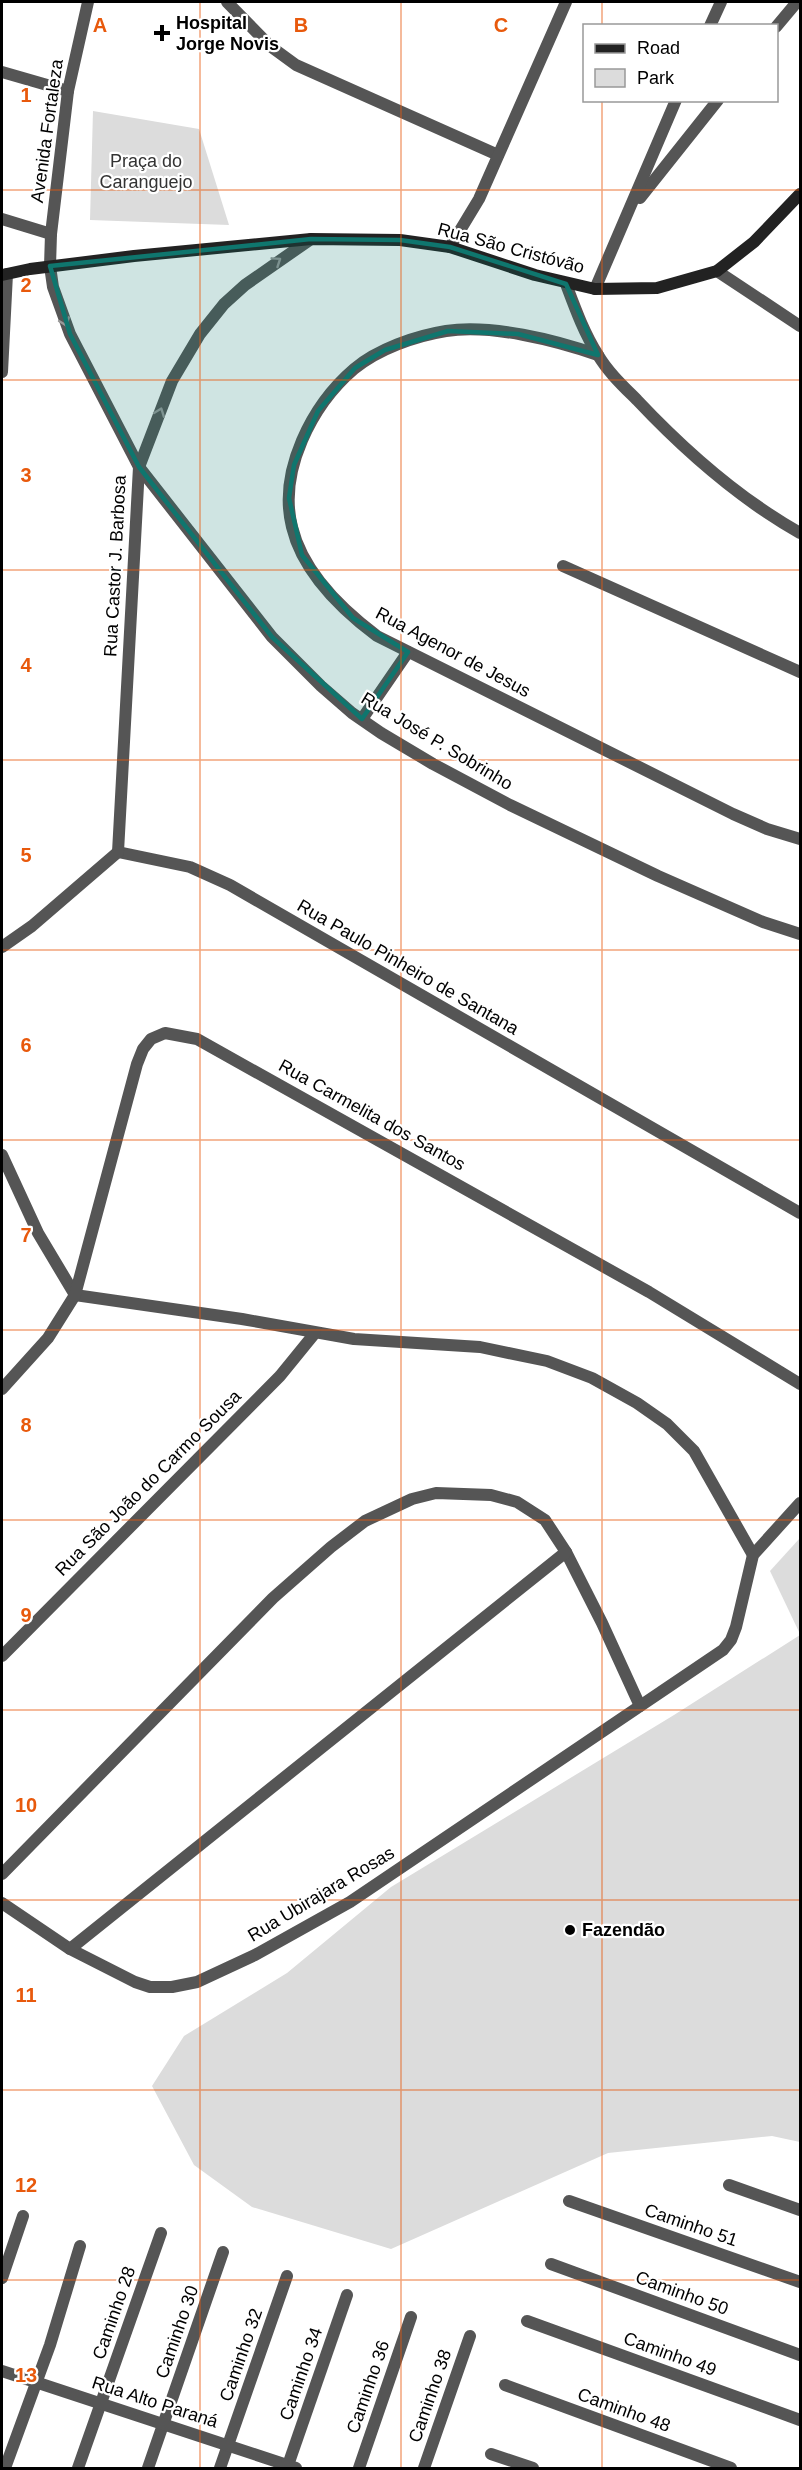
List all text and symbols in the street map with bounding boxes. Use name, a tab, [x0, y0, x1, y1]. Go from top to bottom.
place label: Hospital Jorge Novis	[176, 13, 279, 54]
text: A	[93, 14, 107, 36]
text: B	[294, 14, 308, 36]
text: C	[494, 14, 508, 36]
marker: Hospital Jorge Novis	[153, 24, 171, 42]
legend	[583, 24, 778, 102]
text: Road	[637, 38, 680, 58]
street label: Avenida Fortaleza	[27, 57, 67, 204]
text: Park	[637, 68, 675, 88]
text: 1	[20, 84, 32, 106]
park label: Praça do Caranguejo	[99, 151, 193, 192]
street label: Rua São Cristóvão	[435, 219, 587, 277]
one-way arrow	[270, 257, 281, 268]
text: 2	[20, 274, 32, 296]
one-way arrow	[58, 316, 71, 327]
one-way arrow	[153, 408, 165, 419]
text: 3	[20, 464, 32, 486]
street label: Rua Castor J. Barbosa	[100, 474, 130, 657]
street label: Rua Agenor de Jesus	[372, 603, 534, 701]
text: 4	[20, 654, 32, 676]
street label: Rua José P. Sobrinho	[358, 688, 516, 794]
text: 5	[20, 844, 32, 866]
street label: Rua Paulo Pinheiro de Santana	[294, 895, 523, 1039]
text: 6	[20, 1034, 32, 1056]
street label: Rua Carmelita dos Santos	[275, 1055, 469, 1175]
text: 7	[20, 1224, 32, 1246]
street label: Rua São João do Carmo Sousa	[51, 1385, 246, 1580]
text: 8	[20, 1414, 32, 1436]
text: 9	[20, 1604, 32, 1626]
text: 10	[15, 1794, 37, 1816]
street label: Rua Ubirajara Rosas	[244, 1842, 398, 1946]
place label: Fazendão	[582, 1920, 665, 1940]
marker: Fazendão	[563, 1923, 577, 1937]
text: 11	[15, 1984, 37, 2006]
text: 12	[15, 2174, 37, 2196]
street label: Caminho 51	[642, 2200, 740, 2250]
street label: Caminho 28	[89, 2264, 139, 2362]
street label: Caminho 50	[633, 2267, 731, 2319]
street label: Caminho 30	[152, 2283, 202, 2381]
street label: Caminho 32	[216, 2306, 266, 2404]
street label: Caminho 34	[276, 2325, 326, 2423]
street label: Caminho 49	[621, 2328, 719, 2380]
street label: Caminho 36	[343, 2338, 393, 2436]
street label: Caminho 38	[405, 2347, 455, 2445]
text: 13	[15, 2364, 37, 2386]
street label: Rua Alto Paraná	[90, 2372, 221, 2432]
street label: Caminho 48	[575, 2384, 673, 2436]

